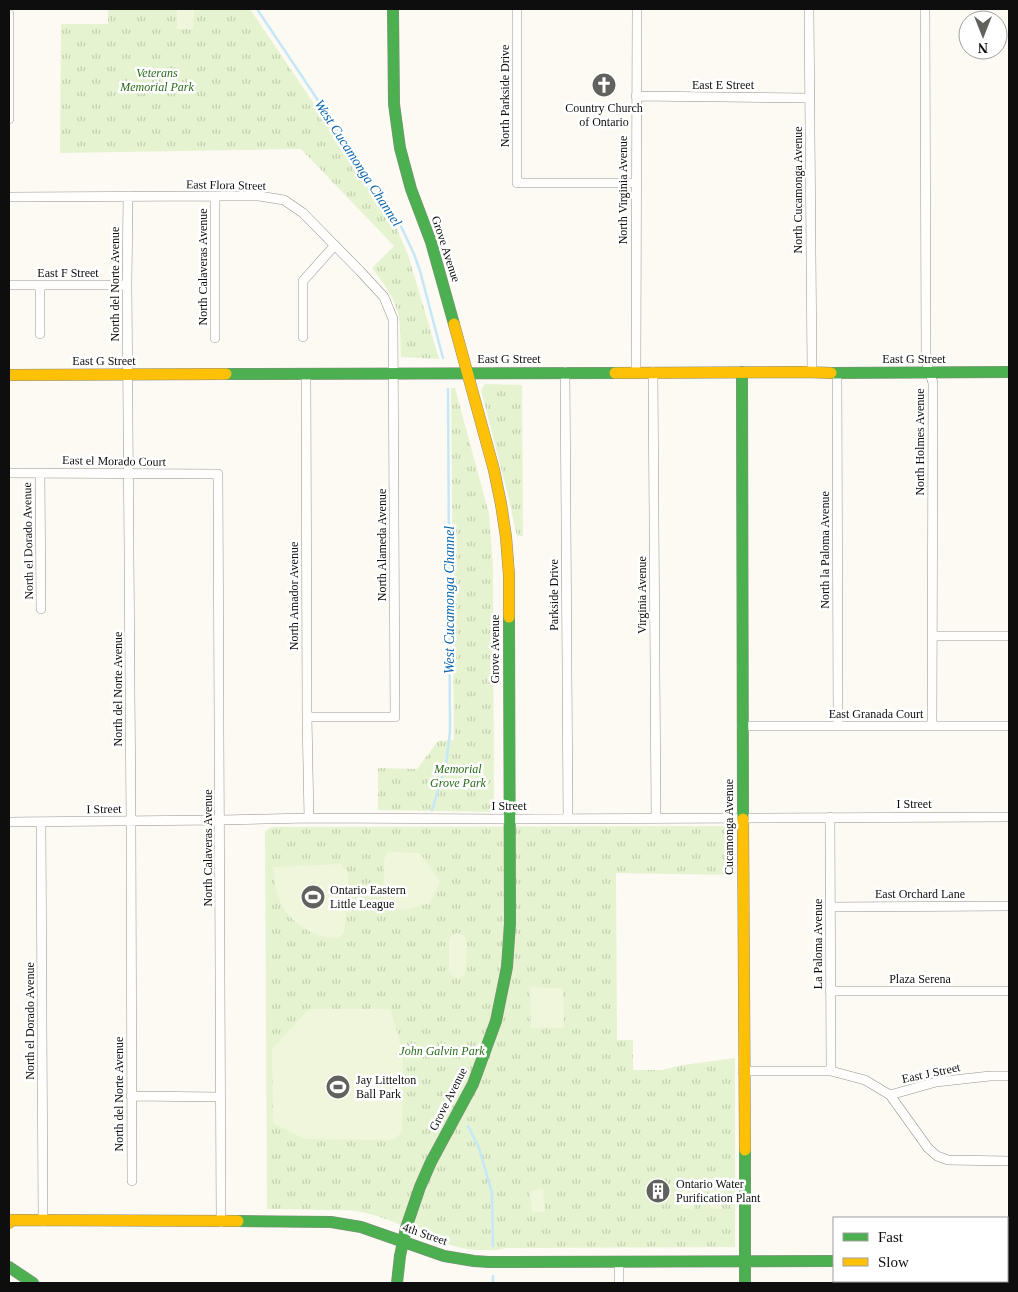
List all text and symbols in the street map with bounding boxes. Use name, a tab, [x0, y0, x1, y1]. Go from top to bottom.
north arrow	[958, 10, 1008, 60]
text: N	[978, 40, 988, 55]
street label: North Parkside Drive	[498, 45, 512, 147]
park label: Veterans Memorial Park	[119, 66, 194, 94]
church icon: Country Church of Ontario	[591, 72, 617, 98]
street label: East E Street	[692, 78, 755, 92]
water label: West Cucamonga Channel	[311, 97, 405, 229]
place label: Country Church of Ontario	[565, 101, 643, 129]
street label: North Cucamonga Avenue	[791, 126, 805, 254]
street label: North Virginia Avenue	[616, 136, 630, 244]
street label: East Flora Street	[186, 177, 267, 193]
street label: North Calaveras Avenue	[196, 208, 210, 326]
street label: Grove Avenue	[429, 214, 463, 284]
street label: North del Norte Avenue	[108, 227, 122, 341]
street label: East F Street	[37, 266, 99, 280]
street label: East G Street	[477, 352, 541, 366]
street label: East G Street	[882, 352, 946, 366]
street label: East G Street	[72, 354, 136, 368]
street label: North Holmes Avenue	[913, 388, 927, 496]
street label: East el Morado Court	[62, 453, 167, 469]
street label: North el Dorado Avenue	[20, 482, 36, 600]
street label: North Alameda Avenue	[375, 489, 389, 601]
street label: North la Paloma Avenue	[818, 491, 832, 609]
water label: West Cucamonga Channel	[442, 526, 457, 674]
street label: North Amador Avenue	[287, 542, 301, 650]
street label: Virginia Avenue	[635, 556, 649, 634]
street label: Parkside Drive	[547, 559, 561, 631]
street label: Grove Avenue	[488, 615, 502, 683]
street label: North del Norte Avenue	[111, 632, 125, 746]
street label: East Granada Court	[829, 707, 924, 721]
park label: Memorial Grove Park	[430, 762, 487, 790]
street label: Cucamonga Avenue	[722, 779, 736, 875]
street label: North Calaveras Avenue	[201, 789, 215, 907]
street label: I Street	[897, 797, 932, 811]
street label: I Street	[492, 799, 527, 813]
street label: I Street	[86, 802, 122, 816]
place label: Ontario Eastern Little League	[330, 883, 406, 911]
sports icon: Ontario Eastern Little League	[300, 884, 326, 910]
street label: East Orchard Lane	[875, 887, 965, 901]
street label: La Paloma Avenue	[811, 899, 825, 989]
street label: North el Dorado Avenue	[23, 962, 37, 1080]
street label: Plaza Serena	[889, 972, 951, 986]
street label: North del Norte Avenue	[112, 1037, 126, 1151]
park label: John Galvin Park	[399, 1044, 485, 1058]
street label: East J Street	[901, 1060, 962, 1086]
street label: Grove Avenue	[426, 1065, 470, 1133]
place label: Jay Littelton Ball Park	[356, 1073, 416, 1101]
sports icon: Jay Littelton Ball Park	[325, 1074, 351, 1100]
place label: Ontario Water Purification Plant	[676, 1177, 761, 1205]
building icon: Ontario Water Purification Plant	[645, 1178, 671, 1204]
legend	[833, 1217, 1008, 1282]
street label: 4th Street	[401, 1220, 450, 1248]
text: Fast	[878, 1229, 904, 1245]
text: Slow	[878, 1254, 909, 1270]

